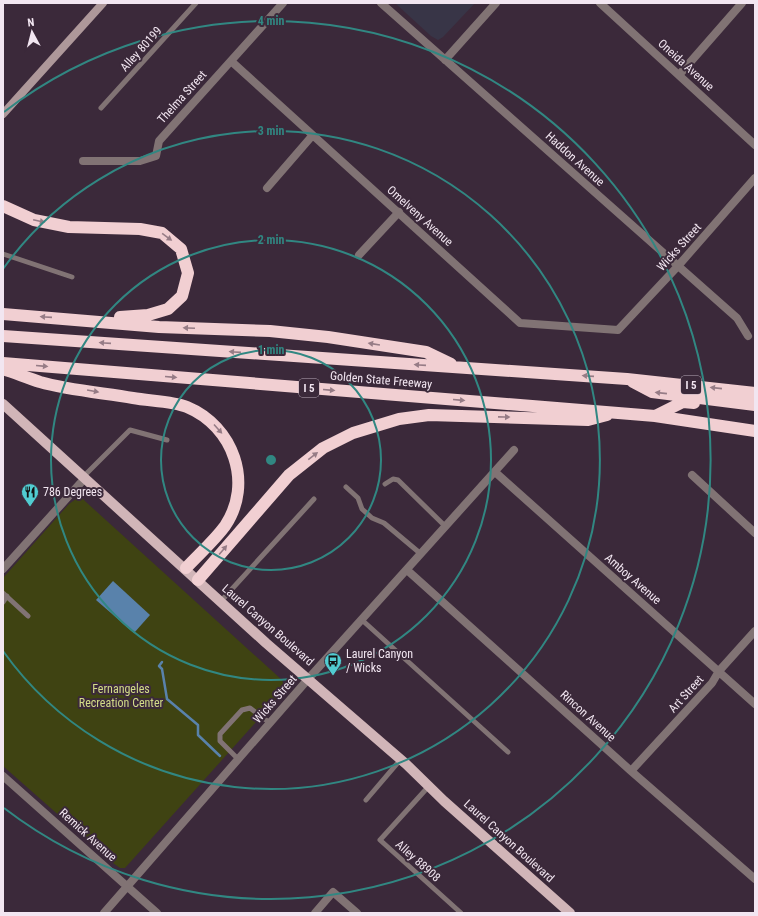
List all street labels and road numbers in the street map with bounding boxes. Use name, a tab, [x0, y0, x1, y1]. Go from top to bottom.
street label: Alley 80199	[117, 24, 165, 74]
street label: Oneida Avenue	[655, 36, 717, 94]
street label: Thelma Street	[155, 67, 210, 126]
street label: Haddon Avenue	[543, 129, 608, 189]
street label: Omelveny Avenue	[384, 183, 456, 249]
street label: Wicks Street	[654, 220, 704, 274]
street label: Golden State Freeway	[329, 369, 433, 391]
road number: I 5	[681, 376, 701, 394]
road number: I 5	[299, 379, 319, 397]
street label: Amboy Avenue	[602, 551, 664, 608]
street label: Laurel Canyon Boulevard	[219, 581, 317, 669]
street label: Wicks Street	[250, 672, 300, 726]
street label: Art Street	[666, 672, 707, 716]
street label: Rincon Avenue	[557, 688, 619, 745]
street label: Laurel Canyon Boulevard	[461, 797, 557, 885]
street label: Remick Avenue	[57, 806, 120, 865]
street label: Alley 88908	[393, 837, 443, 885]

